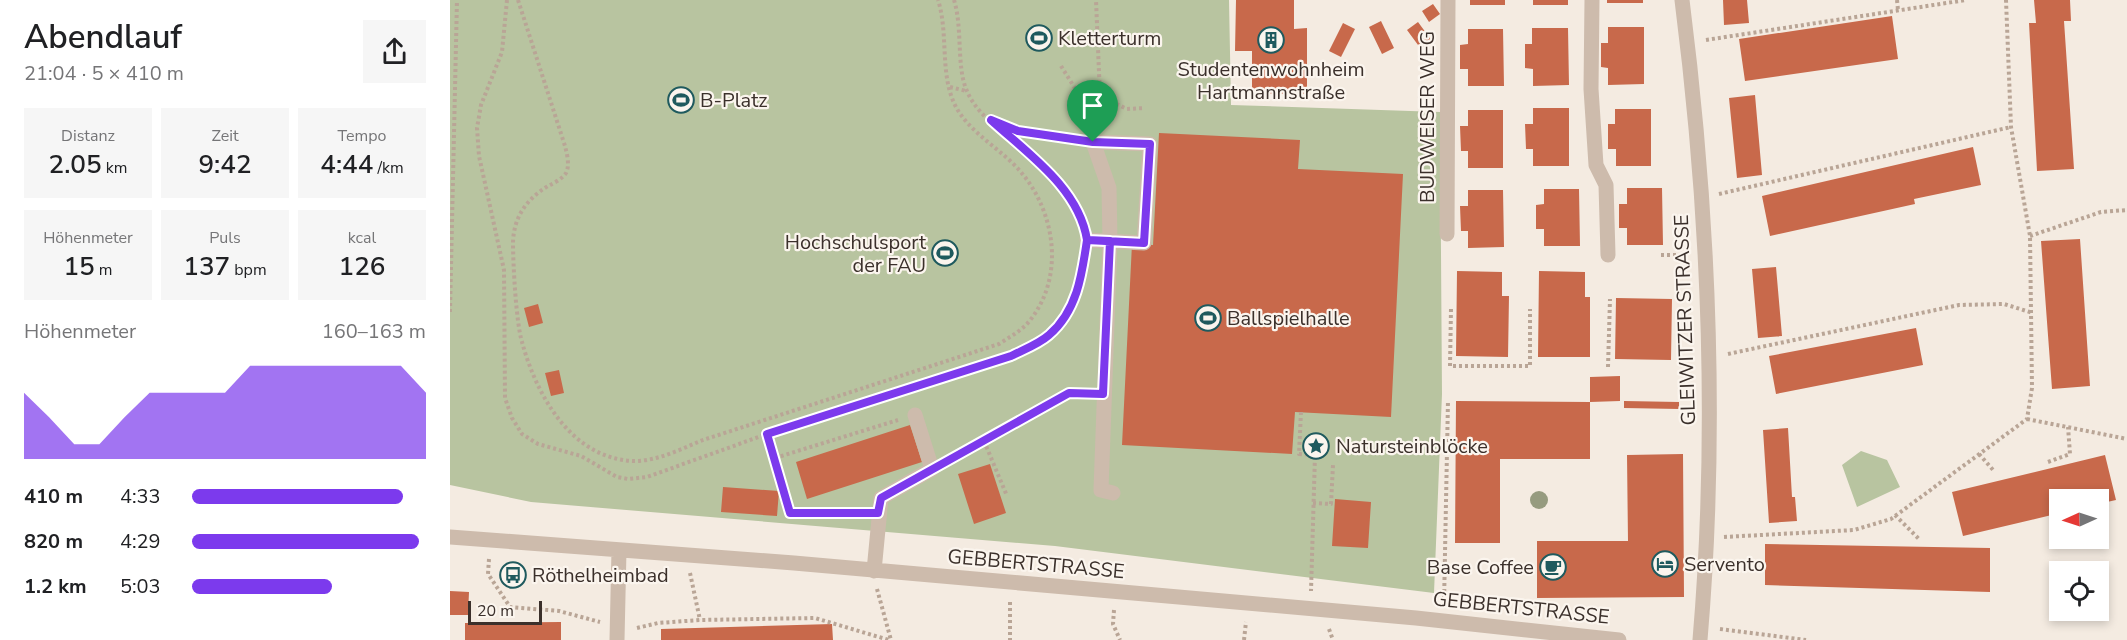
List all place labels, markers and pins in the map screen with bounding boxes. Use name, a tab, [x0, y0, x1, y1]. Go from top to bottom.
sports icon: Kletterturm	[1024, 23, 1054, 53]
place label: Kletterturm	[1058, 25, 1161, 52]
building icon: Studentenwohnheim Hartmannstraße	[1256, 25, 1286, 55]
place label: Studentenwohnheim Hartmannstraße	[1177, 56, 1365, 106]
pin	[1067, 80, 1118, 142]
sports icon: B-Platz	[666, 85, 696, 115]
place label: B-Platz	[700, 87, 767, 114]
place label: Hochschulsport der FAU	[785, 229, 927, 279]
sports icon: Hochschulsport der FAU	[930, 238, 960, 268]
sports icon: Ballspielhalle	[1193, 303, 1223, 333]
place label: Ballspielhalle	[1227, 305, 1350, 332]
place icon: Natursteinblöcke	[1301, 431, 1331, 461]
place label: Natursteinblöcke	[1336, 433, 1488, 460]
hotel icon: Servento	[1650, 549, 1680, 579]
place label: Servento	[1684, 551, 1765, 578]
cafe icon: Base Coffee	[1538, 552, 1568, 582]
place label: Base Coffee	[1427, 554, 1534, 581]
bus stop icon: Röthelheimbad	[498, 560, 528, 590]
place label: Röthelheimbad	[532, 562, 669, 589]

